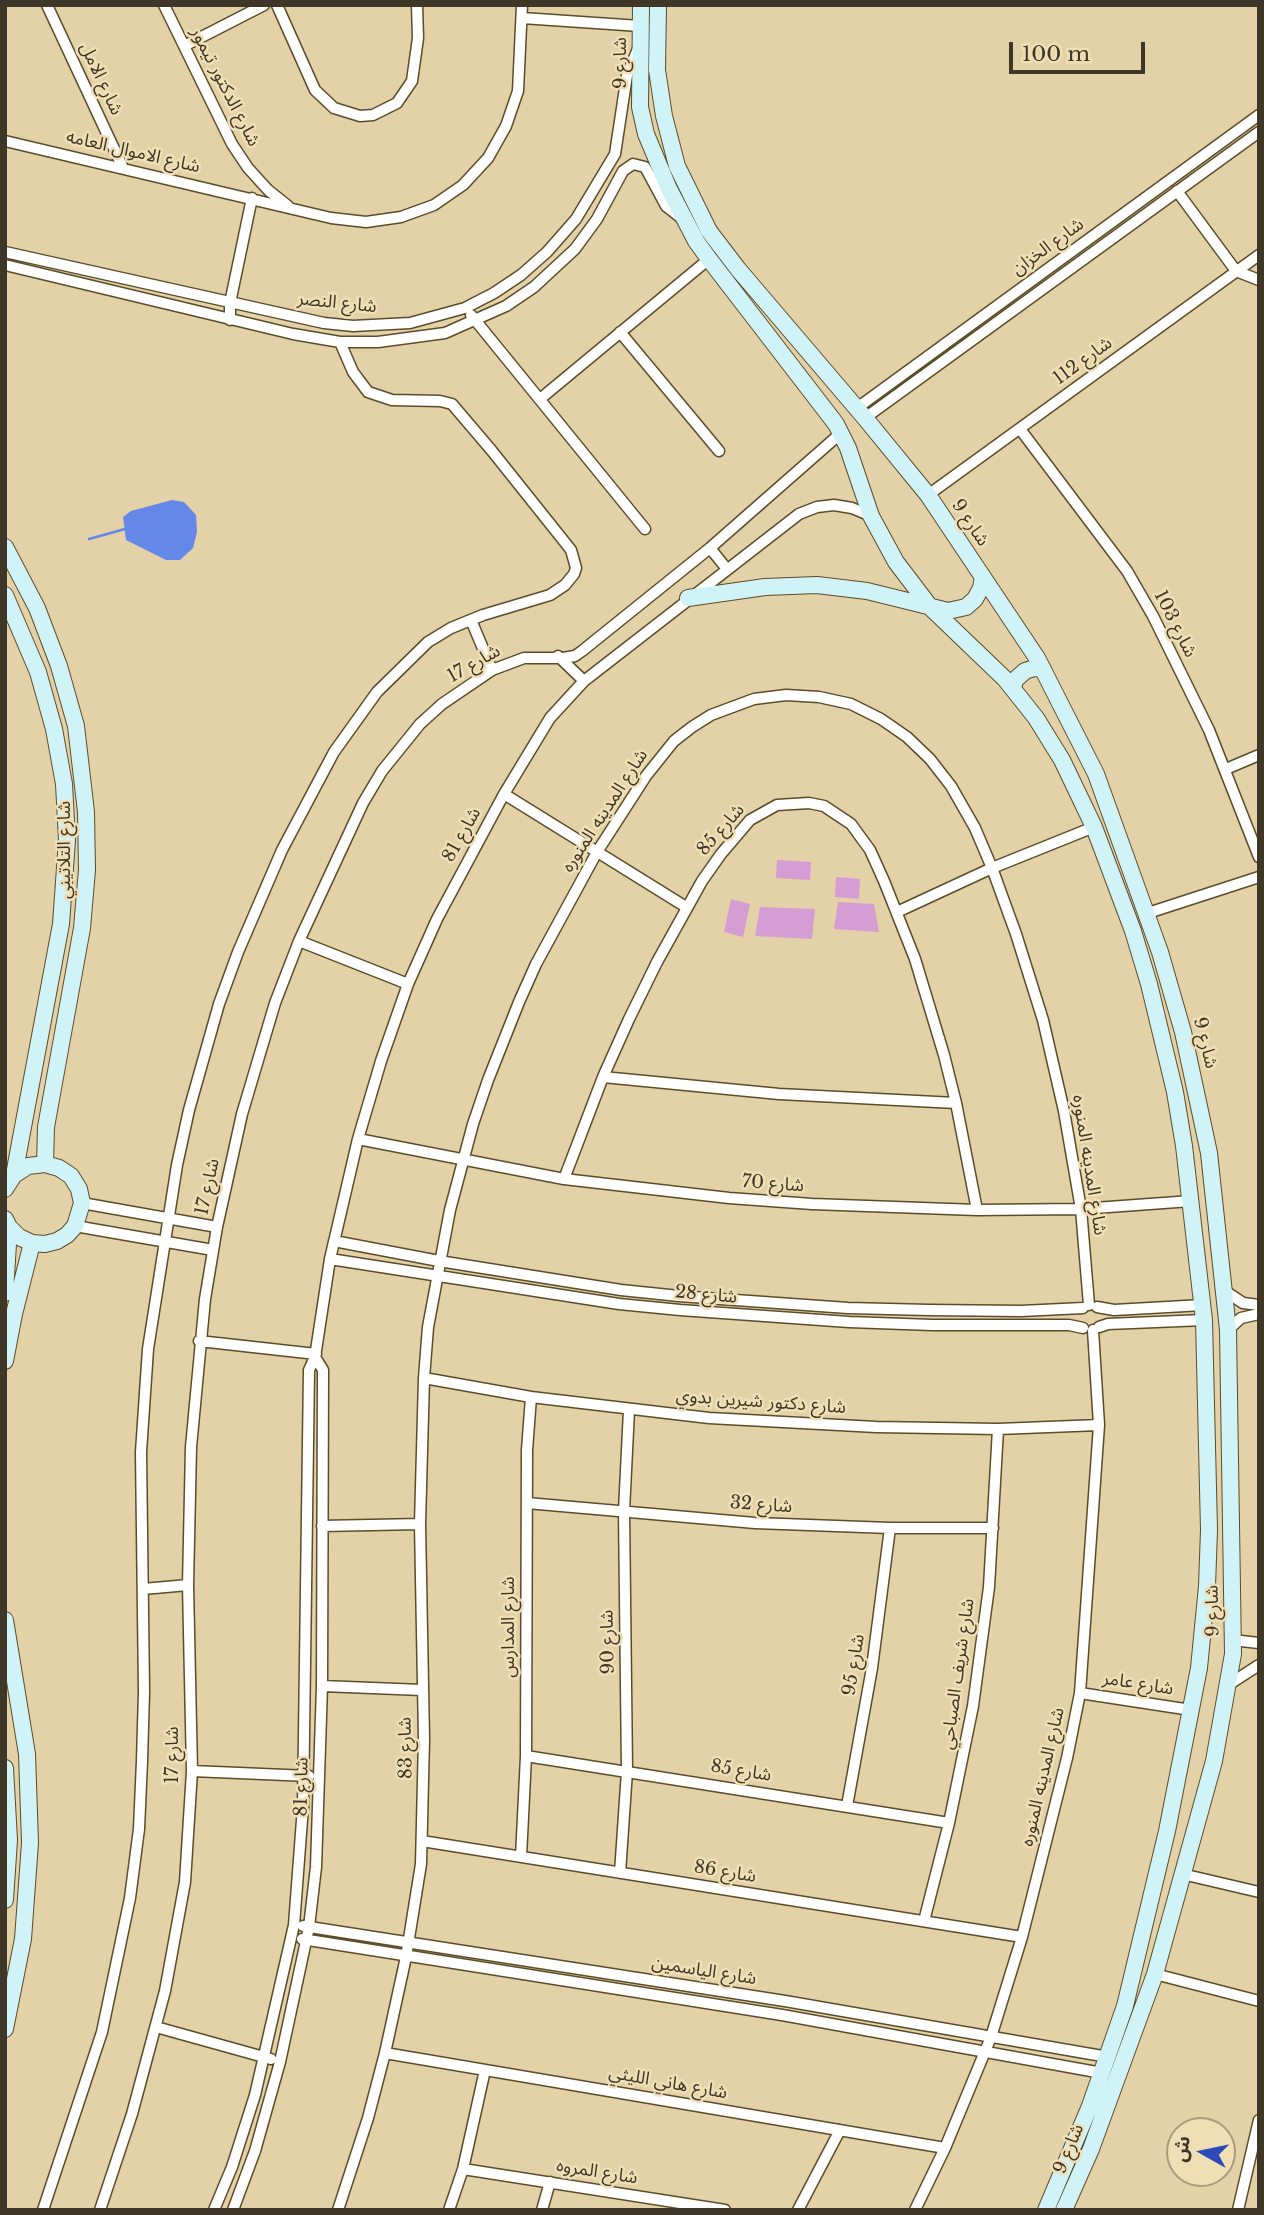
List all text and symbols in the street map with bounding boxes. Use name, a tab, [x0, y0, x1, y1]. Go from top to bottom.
street label: شارع الدكتور تيمور	[186, 24, 264, 150]
scale bar	[1012, 28, 1148, 72]
street label: شارع 9	[610, 37, 632, 89]
street label: شارع الامل	[75, 39, 127, 119]
text: 100 m	[1022, 41, 1090, 67]
street label: شارع الاموال العامه	[64, 126, 202, 178]
street label: شارع الخزان	[1008, 214, 1088, 280]
street label: شارع النصر	[296, 288, 378, 318]
street label: شارع 112	[1049, 332, 1117, 390]
street label: شارع 9	[947, 495, 993, 551]
street label: شارع 103	[1149, 587, 1201, 661]
street label: شارع 17	[444, 640, 504, 688]
street label: شارع المدينه المنوره	[557, 746, 653, 876]
street label: شارع 85	[693, 800, 749, 860]
street label: شارع التلاتيني	[54, 801, 76, 899]
street label: شارع 81	[438, 804, 486, 866]
street label: شارع 9	[1188, 1015, 1222, 1071]
street label: شارع المدينه المنوره	[1067, 1093, 1111, 1237]
street label: شارع 17	[191, 1157, 225, 1217]
street label: شارع 70	[741, 1171, 805, 1197]
street label: شارع 28	[674, 1282, 738, 1308]
street label: شارع دكتور شيرين بدوي	[675, 1385, 847, 1419]
street label: شارع 32	[729, 1492, 793, 1518]
street label: شارع المدارس	[498, 1576, 520, 1678]
street label: شارع 9	[1202, 1585, 1224, 1637]
street label: شارع شريف الصباحي	[937, 1597, 979, 1751]
street label: شارع 90	[597, 1609, 619, 1675]
street label: شارع 95	[838, 1633, 870, 1697]
street label: شارع عامر	[1101, 1668, 1175, 1700]
street label: شارع المدينه المنوره	[1017, 1705, 1069, 1849]
street label: شارع 83	[395, 1717, 417, 1779]
street label: شارع 17	[162, 1726, 184, 1784]
street label: شارع 85	[709, 1756, 773, 1786]
street label: شارع 81	[291, 1757, 313, 1817]
street label: شارع 86	[692, 1856, 758, 1888]
street label: شارع الياسمين	[650, 1952, 758, 1990]
street label: شارع هاني الليثي	[607, 2062, 729, 2104]
north arrow	[1166, 2117, 1236, 2187]
street label: شارع 9	[1049, 2121, 1089, 2177]
text: ش	[1168, 2134, 1195, 2164]
street label: شارع المروه	[555, 2155, 639, 2189]

